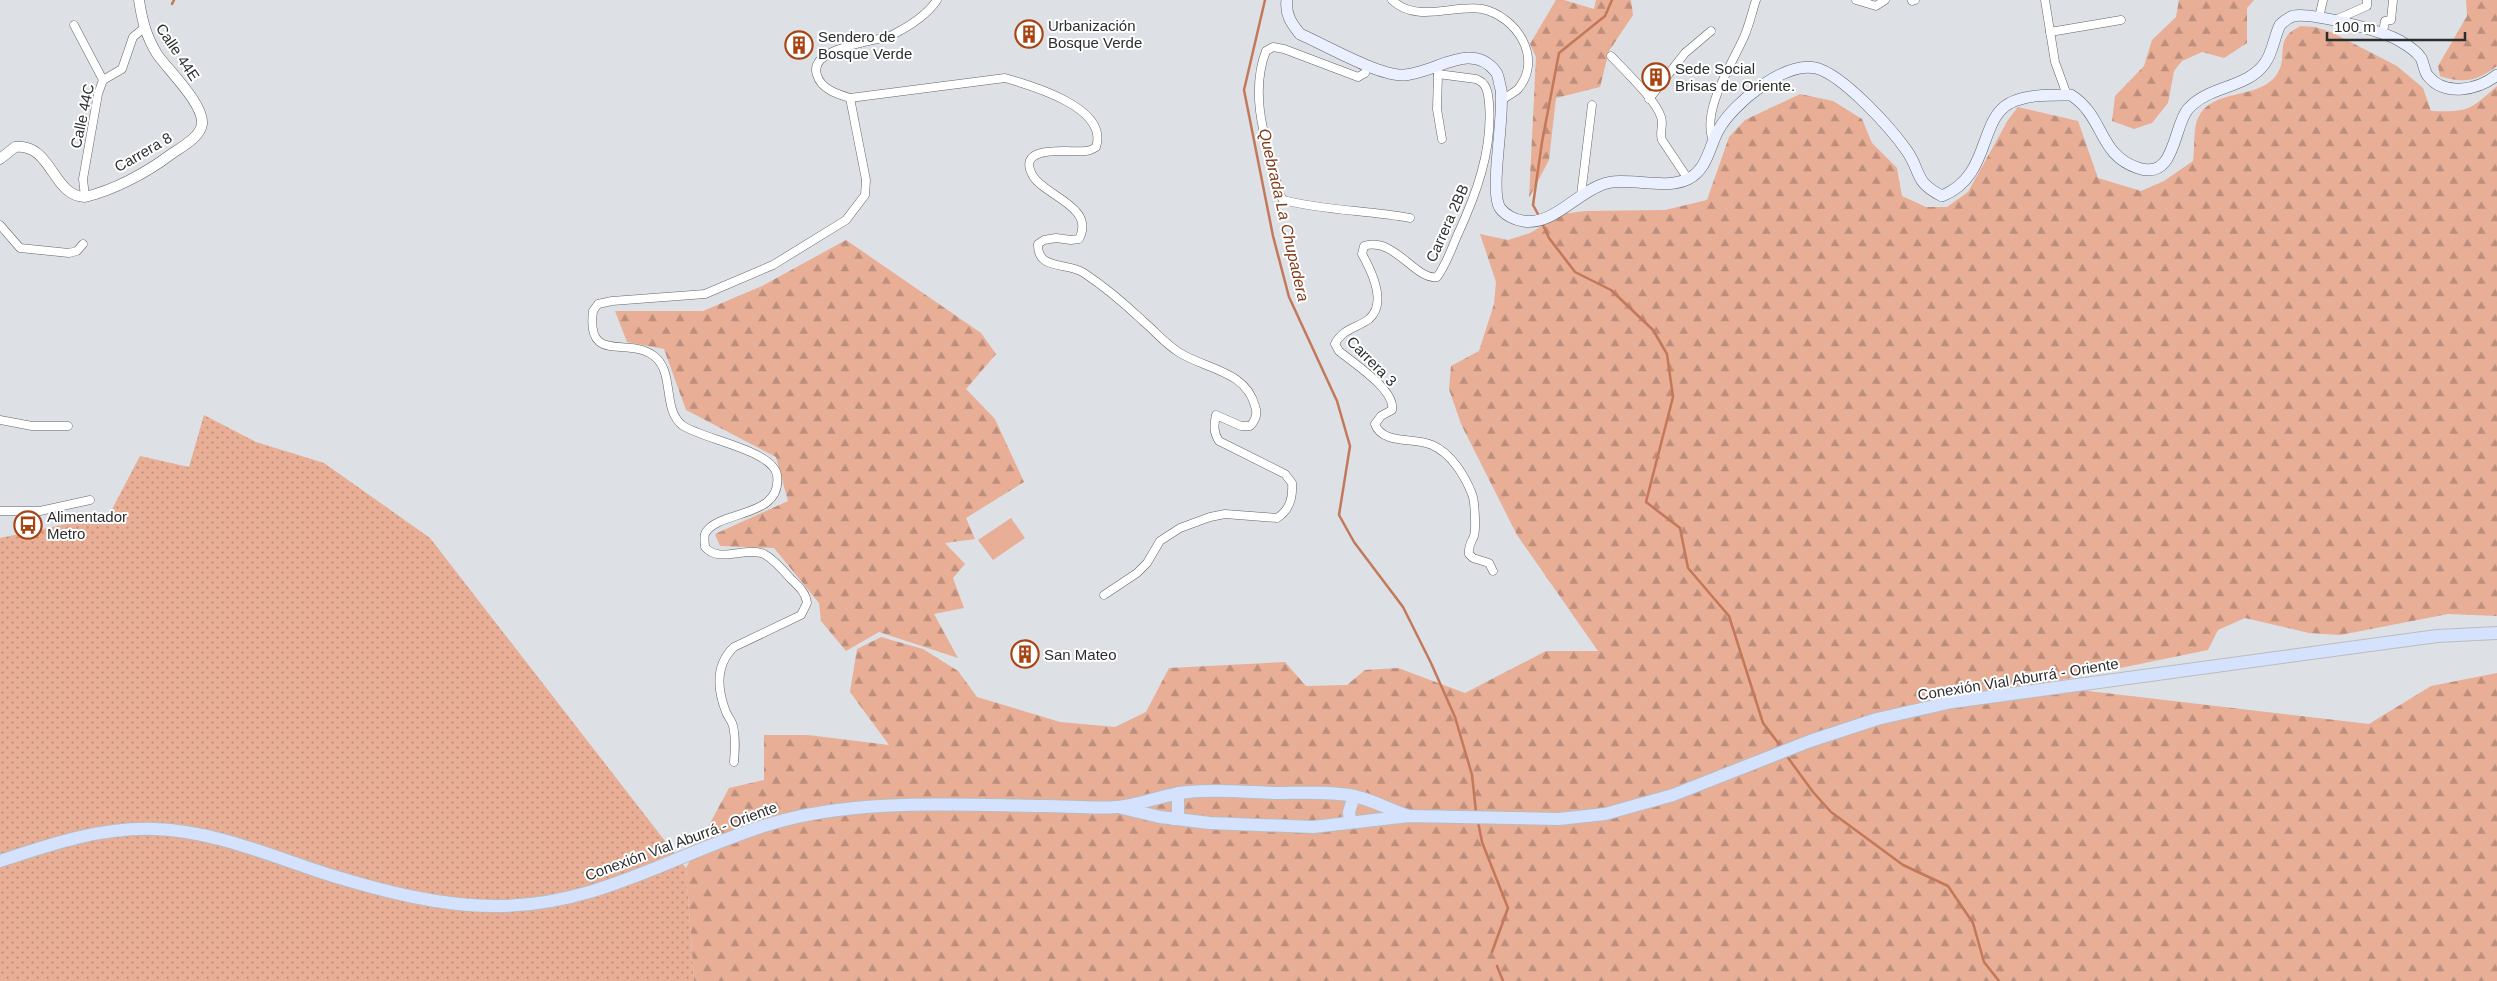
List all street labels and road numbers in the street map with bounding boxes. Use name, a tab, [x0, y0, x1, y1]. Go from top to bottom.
street label: Calle 44E	[153, 20, 203, 84]
street label: Calle 44C	[67, 82, 97, 150]
street label: Carrera 8	[111, 129, 175, 175]
street label: Carrera 2BB	[1422, 181, 1472, 265]
street label: Carrera 3	[1344, 333, 1400, 389]
street label: Conexión Vial Aburrá - Oriente	[1916, 655, 2120, 703]
street label: Conexión Vial Aburrá - Oriente	[583, 798, 779, 884]

